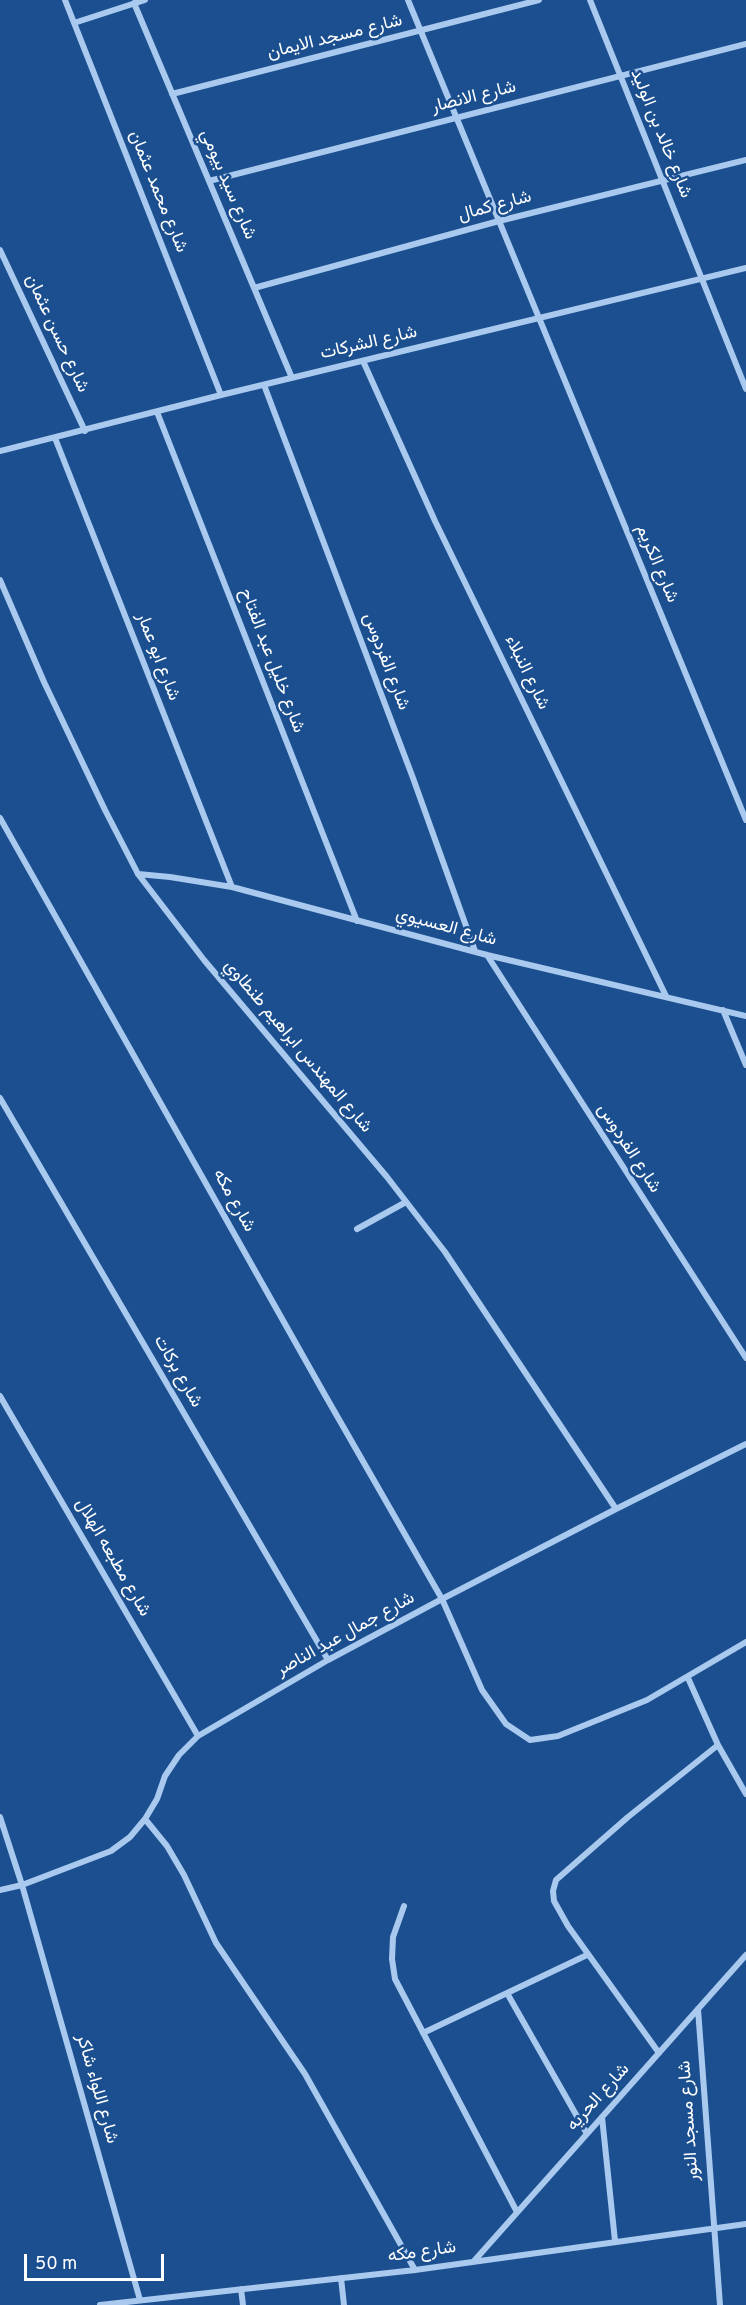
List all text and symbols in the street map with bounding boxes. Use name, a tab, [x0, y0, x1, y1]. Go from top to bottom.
street label: شارع مسجد الايمان	[265, 11, 405, 65]
street label: شارع خالد بن الوليد	[624, 66, 696, 202]
street label: شارع الانصار	[430, 77, 518, 119]
street label: شارع سيد بيومي	[194, 127, 260, 243]
street label: شارع محمد عثمان	[123, 128, 191, 256]
street label: شارع كمال	[456, 187, 534, 227]
street label: شارع حسن عثمان	[19, 271, 93, 397]
street label: شارع الشركات	[318, 322, 420, 366]
street label: شارع الكريم	[630, 522, 682, 606]
street label: شارع خليل عبد الفتاح	[233, 586, 309, 736]
street label: شارع ابو عمار	[130, 610, 184, 704]
street label: شارع الفردوس	[357, 610, 413, 714]
street label: شارع النبلاء	[499, 632, 553, 714]
street label: شارع العسيوي	[393, 904, 499, 952]
street label: شارع المهندس ابراهيم طنطاوي	[218, 956, 376, 1138]
street label: شارع الفردوس	[591, 1100, 665, 1198]
street label: شارع مكه	[207, 1166, 259, 1236]
street label: شارع بركات	[148, 1332, 206, 1412]
street label: شارع مطبعه الهلال	[69, 1495, 155, 1621]
street label: شارع جمال عبد الناصر	[273, 1588, 419, 1682]
street label: شارع اللواء شاكر	[70, 2032, 122, 2146]
street label: شارع الحريه	[563, 2060, 635, 2136]
street label: شارع مسجد النور	[675, 2060, 705, 2182]
street label: شارع مكه	[387, 2238, 457, 2268]
scale bar	[27, 2242, 166, 2280]
text: 50 m	[35, 2253, 77, 2276]

